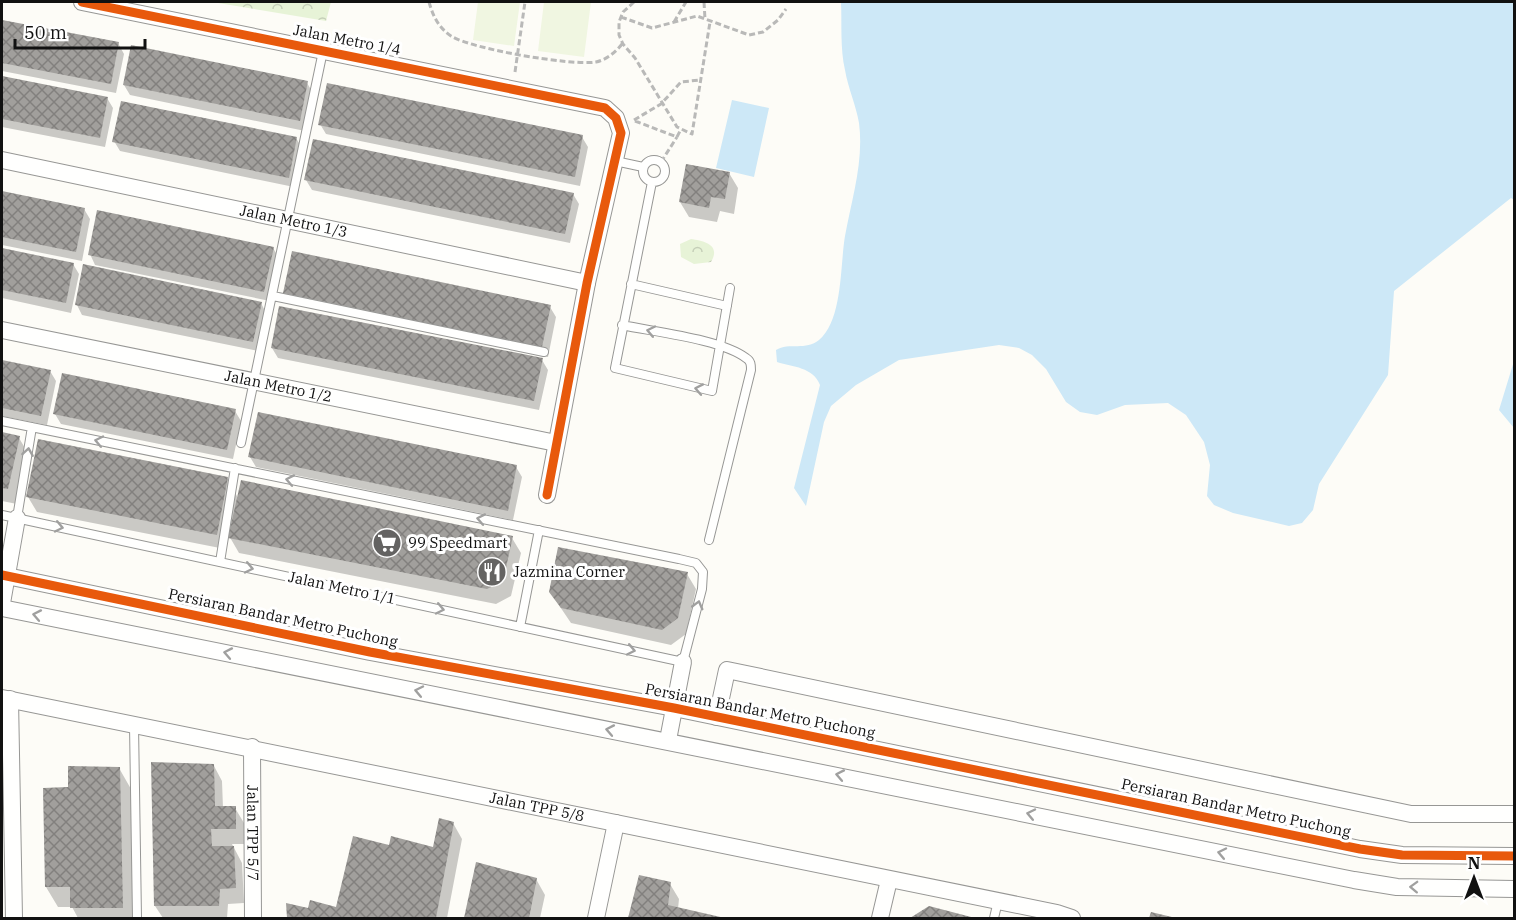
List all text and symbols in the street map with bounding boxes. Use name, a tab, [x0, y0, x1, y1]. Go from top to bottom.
scale bar	[15, 12, 146, 50]
street label: Jalan Metro 1/4	[292, 20, 403, 59]
text: 50 m	[24, 21, 67, 44]
street label: Jalan Metro 1/3	[238, 200, 349, 241]
one-way arrow	[646, 326, 656, 339]
street label: Jalan Metro 1/2	[223, 366, 334, 406]
one-way arrow	[694, 383, 704, 396]
one-way arrow	[95, 435, 105, 448]
one-way arrow	[21, 447, 34, 457]
one-way arrow	[286, 474, 296, 487]
one-way arrow	[477, 513, 487, 526]
one-way arrow	[53, 520, 63, 533]
supermarket icon: 99 Speedmart	[371, 527, 403, 559]
place label: 99 Speedmart	[408, 533, 508, 552]
restaurant icon: Jazmina Corner	[476, 556, 508, 588]
one-way arrow	[244, 561, 254, 574]
place label: Jazmina Corner	[513, 562, 625, 581]
street label: Jalan Metro 1/1	[287, 567, 397, 608]
street label: Persiaran Bandar Metro Puchong	[167, 584, 400, 651]
one-way arrow	[691, 600, 703, 611]
one-way arrow	[435, 602, 445, 615]
one-way arrow	[32, 609, 42, 622]
one-way arrow	[625, 643, 635, 656]
one-way arrow	[223, 647, 233, 660]
street label: Persiaran Bandar Metro Puchong	[643, 679, 877, 742]
one-way arrow	[414, 685, 424, 698]
one-way arrow	[605, 724, 615, 737]
one-way arrow	[835, 769, 845, 782]
street label: Persiaran Bandar Metro Puchong	[1120, 774, 1353, 841]
street label: Jalan TPP 5/7	[243, 785, 263, 881]
street label: Jalan TPP 5/8	[488, 788, 586, 825]
one-way arrow	[1027, 808, 1037, 821]
one-way arrow	[1218, 847, 1228, 860]
north arrow	[1444, 848, 1504, 908]
text: N	[1468, 853, 1480, 873]
one-way arrow	[1410, 881, 1419, 894]

